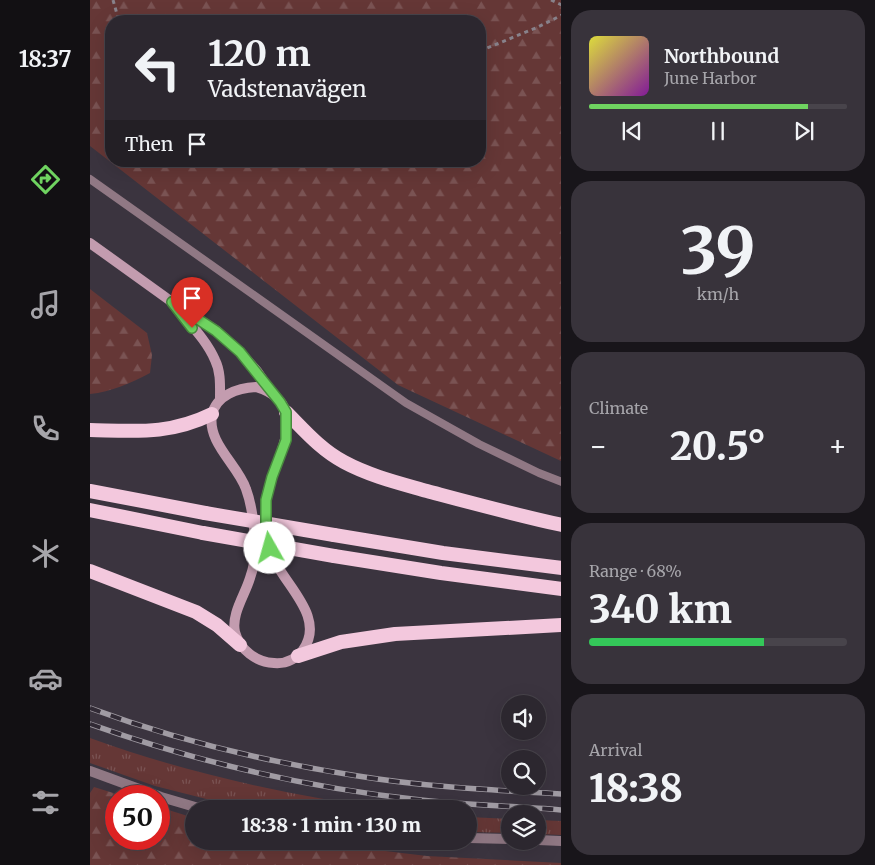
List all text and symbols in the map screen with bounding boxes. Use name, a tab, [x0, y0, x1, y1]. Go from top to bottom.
text: 120 m	[208, 32, 311, 76]
icon: left	[125, 35, 190, 100]
text: Northbound	[664, 44, 779, 68]
text: 18:37	[19, 45, 71, 73]
text: June Harbor	[664, 68, 757, 88]
text: Vadstenavägen	[208, 75, 367, 103]
icon: previous	[618, 117, 646, 145]
icon: pause	[704, 117, 732, 145]
icon: next	[790, 117, 818, 145]
icon: arrive	[183, 130, 211, 158]
text: Then	[125, 132, 173, 156]
icon: directions	[28, 162, 63, 197]
text: 39	[680, 210, 756, 292]
pin	[171, 277, 213, 328]
icon: arrive	[178, 284, 206, 312]
text: km/h	[697, 284, 739, 304]
icon: music	[28, 287, 63, 322]
text: Climate	[589, 398, 648, 418]
icon: phone	[28, 411, 63, 446]
text: 20.5°	[670, 423, 766, 470]
text: −	[589, 428, 608, 464]
text: +	[828, 428, 847, 464]
position arrow	[243, 521, 295, 573]
icon: climate	[28, 536, 63, 571]
text: Range · 68%	[589, 561, 682, 581]
text: 340 km	[589, 586, 732, 633]
icon: car	[28, 661, 63, 696]
map controls	[501, 695, 546, 850]
button: sound	[501, 695, 546, 740]
text: Arrival	[589, 740, 642, 760]
button: search	[501, 750, 546, 795]
text: 18:38	[589, 765, 683, 812]
icon: filters	[28, 785, 63, 820]
speed limit sign: 50	[105, 785, 170, 850]
button: layers	[501, 805, 546, 850]
text: 18:38 · 1 min · 130 m	[241, 813, 421, 837]

